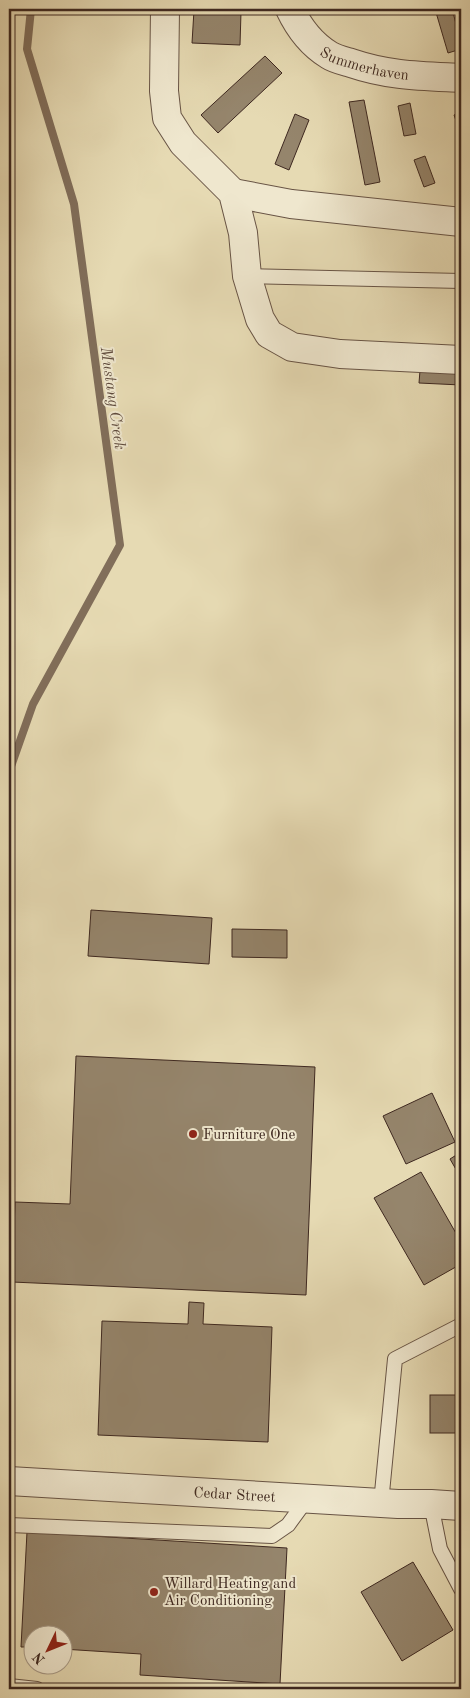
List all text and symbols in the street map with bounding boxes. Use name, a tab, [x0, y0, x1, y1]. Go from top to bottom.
street label: Summerhaven	[316, 45, 409, 84]
water label: Mustang Creek	[97, 345, 127, 451]
marker: Furniture One	[187, 1128, 199, 1140]
place label: Furniture One	[203, 1128, 296, 1143]
street label: Cedar Street	[193, 1486, 276, 1506]
place label: Willard Heating and Air Conditioning	[164, 1577, 296, 1609]
marker: Willard Heating and Air Conditioning	[148, 1586, 160, 1598]
north arrow	[22, 1626, 72, 1676]
text: N	[30, 1649, 48, 1667]

